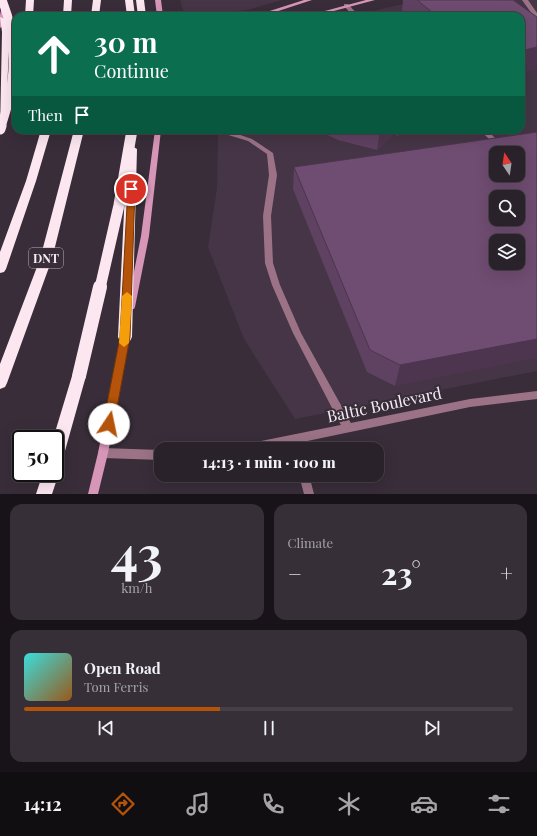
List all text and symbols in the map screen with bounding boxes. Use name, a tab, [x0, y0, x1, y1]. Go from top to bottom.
text: 30 m	[94, 23, 158, 60]
icon: ahead	[28, 28, 80, 80]
text: Continue	[94, 59, 169, 83]
icon: arrive	[71, 104, 93, 126]
text: Then	[28, 105, 63, 125]
north arrow	[489, 146, 525, 182]
map controls	[489, 146, 525, 270]
pin	[114, 172, 148, 206]
icon: arrive	[120, 178, 142, 200]
button: search	[489, 190, 525, 226]
button: layers	[489, 234, 525, 270]
road number: DNT	[29, 248, 63, 268]
street label: Baltic Boulevard	[325, 382, 443, 426]
position arrow	[88, 403, 130, 445]
speed limit sign: 50	[12, 430, 64, 482]
text: 14:13 · 1 min · 100 m	[202, 452, 336, 472]
text: 43	[111, 518, 163, 587]
text: Climate	[288, 534, 333, 551]
text: 23°	[381, 553, 421, 593]
text: −	[288, 558, 302, 588]
text: +	[500, 558, 513, 588]
text: km/h	[121, 579, 152, 596]
text: Open Road	[84, 658, 161, 678]
text: Tom Ferris	[84, 678, 148, 695]
icon: previous	[95, 717, 117, 739]
icon: pause	[258, 717, 280, 739]
icon: next	[421, 717, 443, 739]
icon: directions	[109, 790, 137, 818]
icon: music	[184, 790, 212, 818]
icon: phone	[259, 790, 287, 818]
icon: climate	[335, 790, 363, 818]
icon: car	[410, 790, 438, 818]
icon: filters	[485, 790, 513, 818]
text: 14:12	[24, 792, 62, 816]

